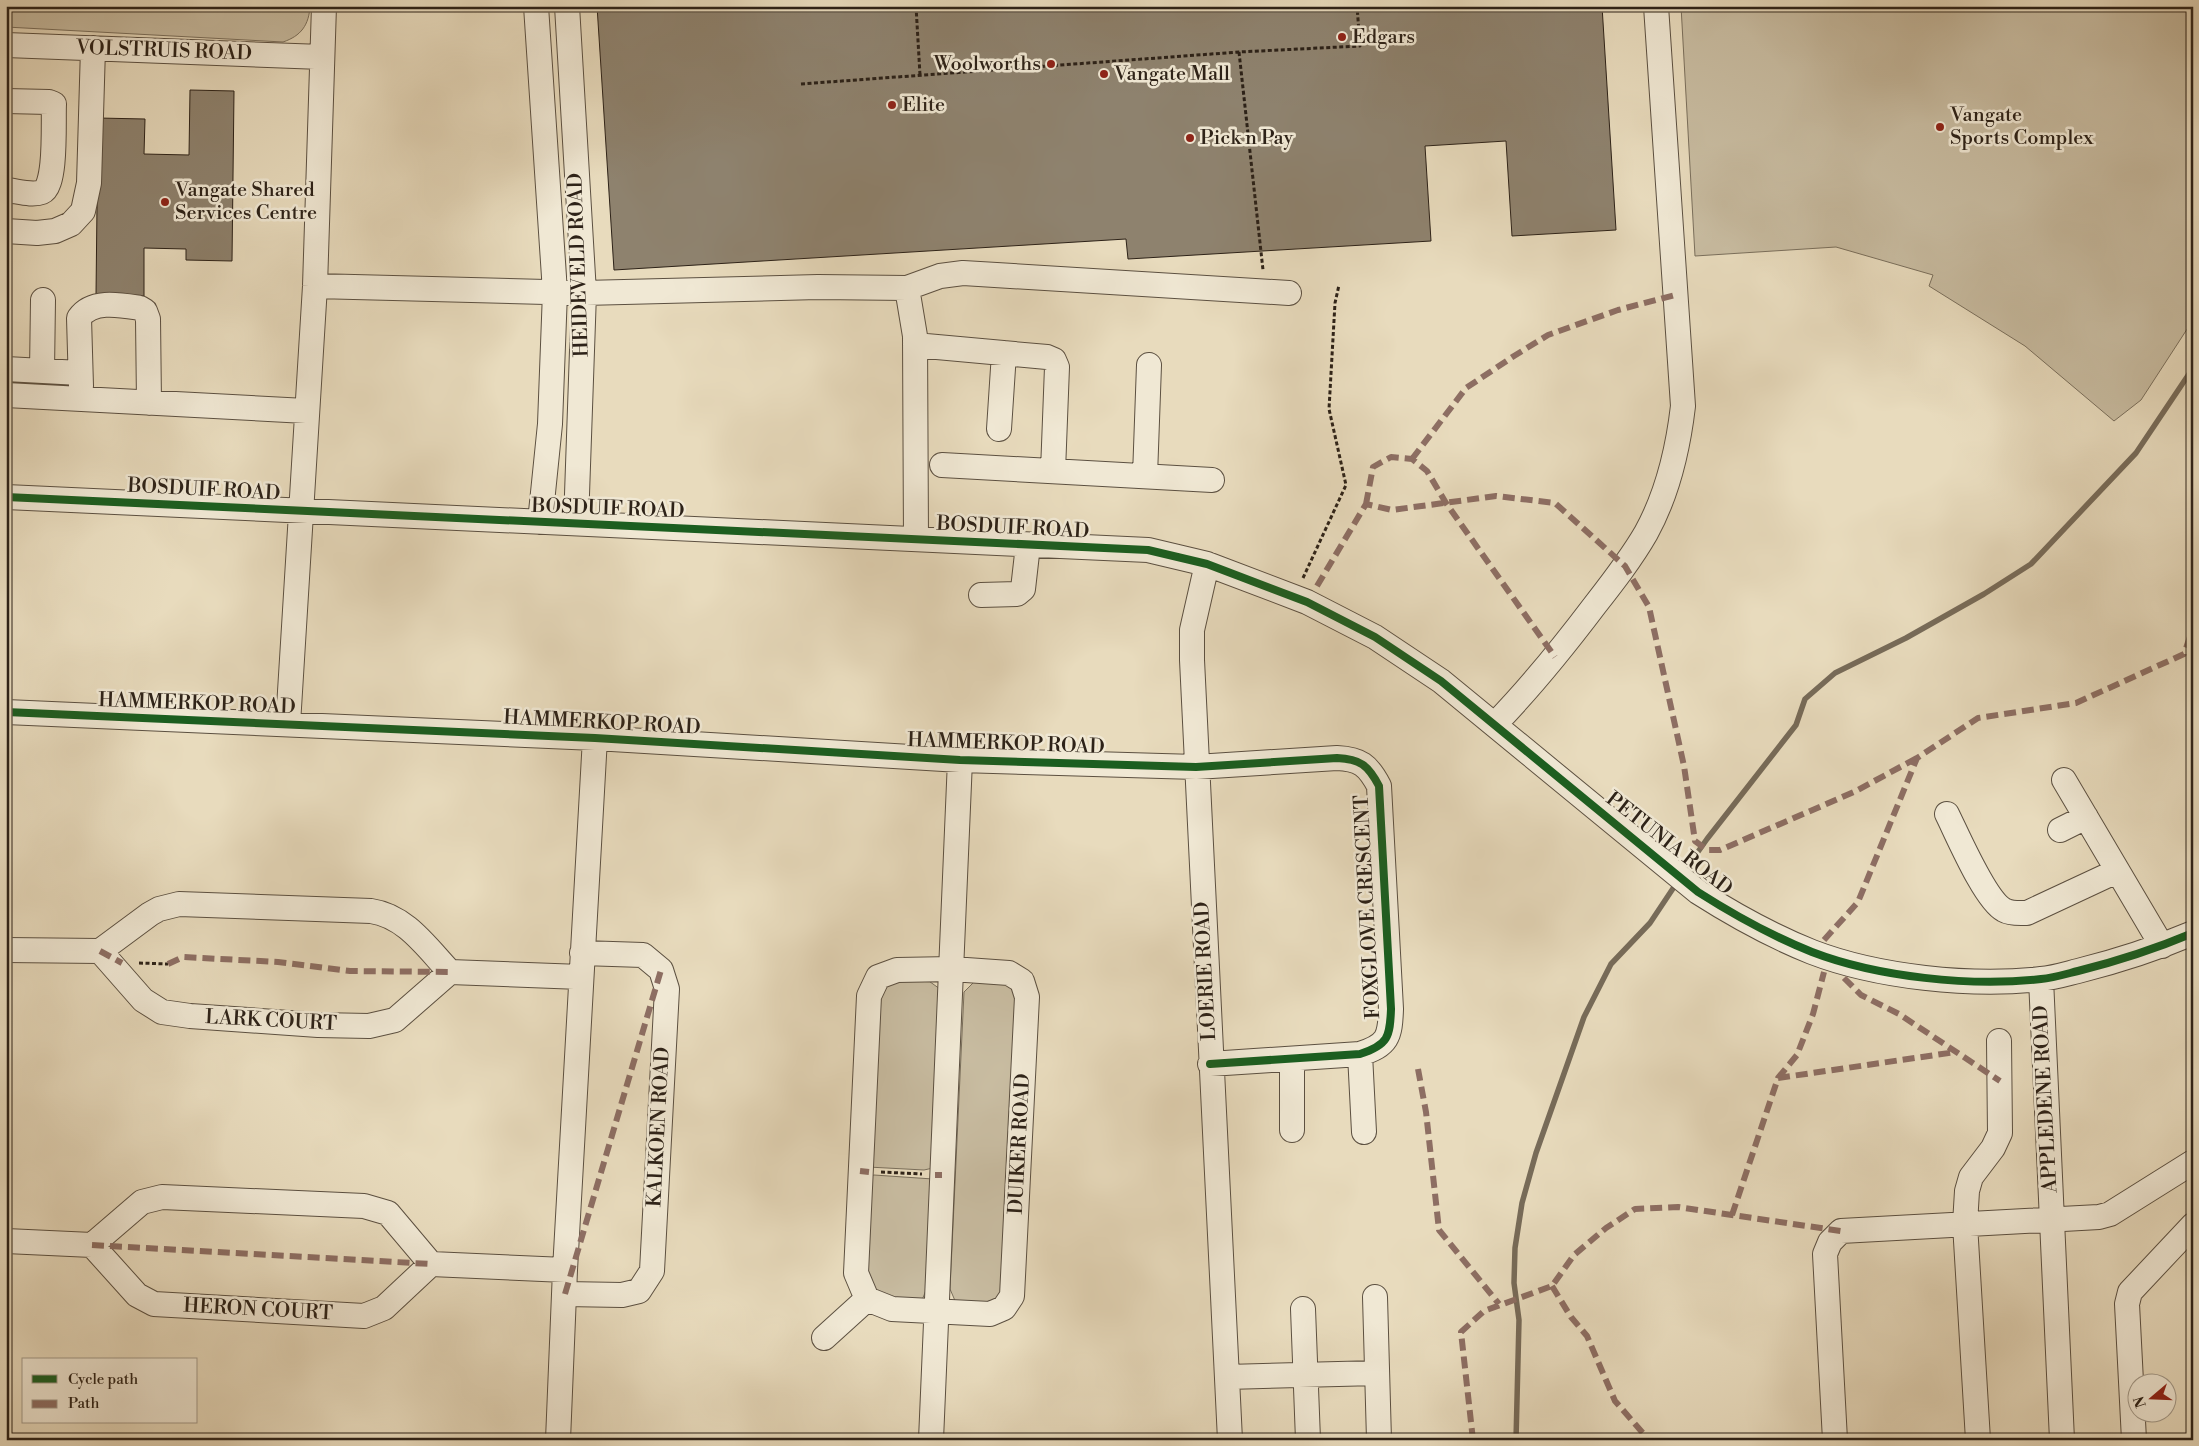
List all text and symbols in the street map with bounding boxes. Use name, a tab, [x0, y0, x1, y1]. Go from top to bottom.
place label: Edgars	[1352, 25, 1415, 50]
marker: Edgars	[1336, 31, 1348, 43]
street label: VOLSTRUIS ROAD	[75, 35, 252, 67]
place label: Woolworths	[933, 52, 1041, 77]
marker: Woolworths	[1045, 58, 1057, 70]
place label: Vangate Mall	[1113, 62, 1230, 87]
marker: Vangate Mall	[1098, 68, 1110, 80]
place label: Elite	[902, 93, 945, 118]
marker: Elite	[886, 99, 898, 111]
place label: Vangate Sports Complex	[1949, 103, 2094, 151]
marker: Vangate Sports Complex	[1934, 121, 1946, 133]
place label: Pick n Pay	[1200, 126, 1294, 151]
marker: Pick n Pay	[1184, 132, 1196, 144]
street label: HEIDEVELD ROAD	[563, 172, 595, 358]
place label: Vangate Shared Services Centre	[174, 178, 317, 226]
marker: Vangate Shared Services Centre	[159, 196, 171, 208]
street label: BOSDUIF ROAD	[126, 473, 281, 506]
street label: BOSDUIF ROAD	[530, 494, 685, 524]
street label: BOSDUIF ROAD	[935, 511, 1090, 544]
street label: HAMMERKOP ROAD	[98, 688, 296, 720]
street label: HAMMERKOP ROAD	[503, 705, 701, 741]
street label: HAMMERKOP ROAD	[907, 728, 1105, 760]
street label: PETUNIA ROAD	[1601, 787, 1737, 901]
street label: FOXGLOVE CRESCENT	[1350, 794, 1386, 1020]
street label: LOERIE ROAD	[1190, 901, 1222, 1041]
street label: LARK COURT	[204, 1005, 338, 1037]
street label: APPLEDENE ROAD	[2029, 1005, 2063, 1194]
street label: KALKOEN ROAD	[642, 1046, 676, 1208]
street label: DUIKER ROAD	[1004, 1073, 1036, 1215]
street label: HERON COURT	[183, 1294, 333, 1326]
legend	[22, 1358, 198, 1424]
text: Cycle path	[68, 1370, 138, 1389]
north arrow	[2126, 1374, 2176, 1424]
text: Path	[68, 1394, 100, 1413]
text: N	[2130, 1394, 2151, 1410]

